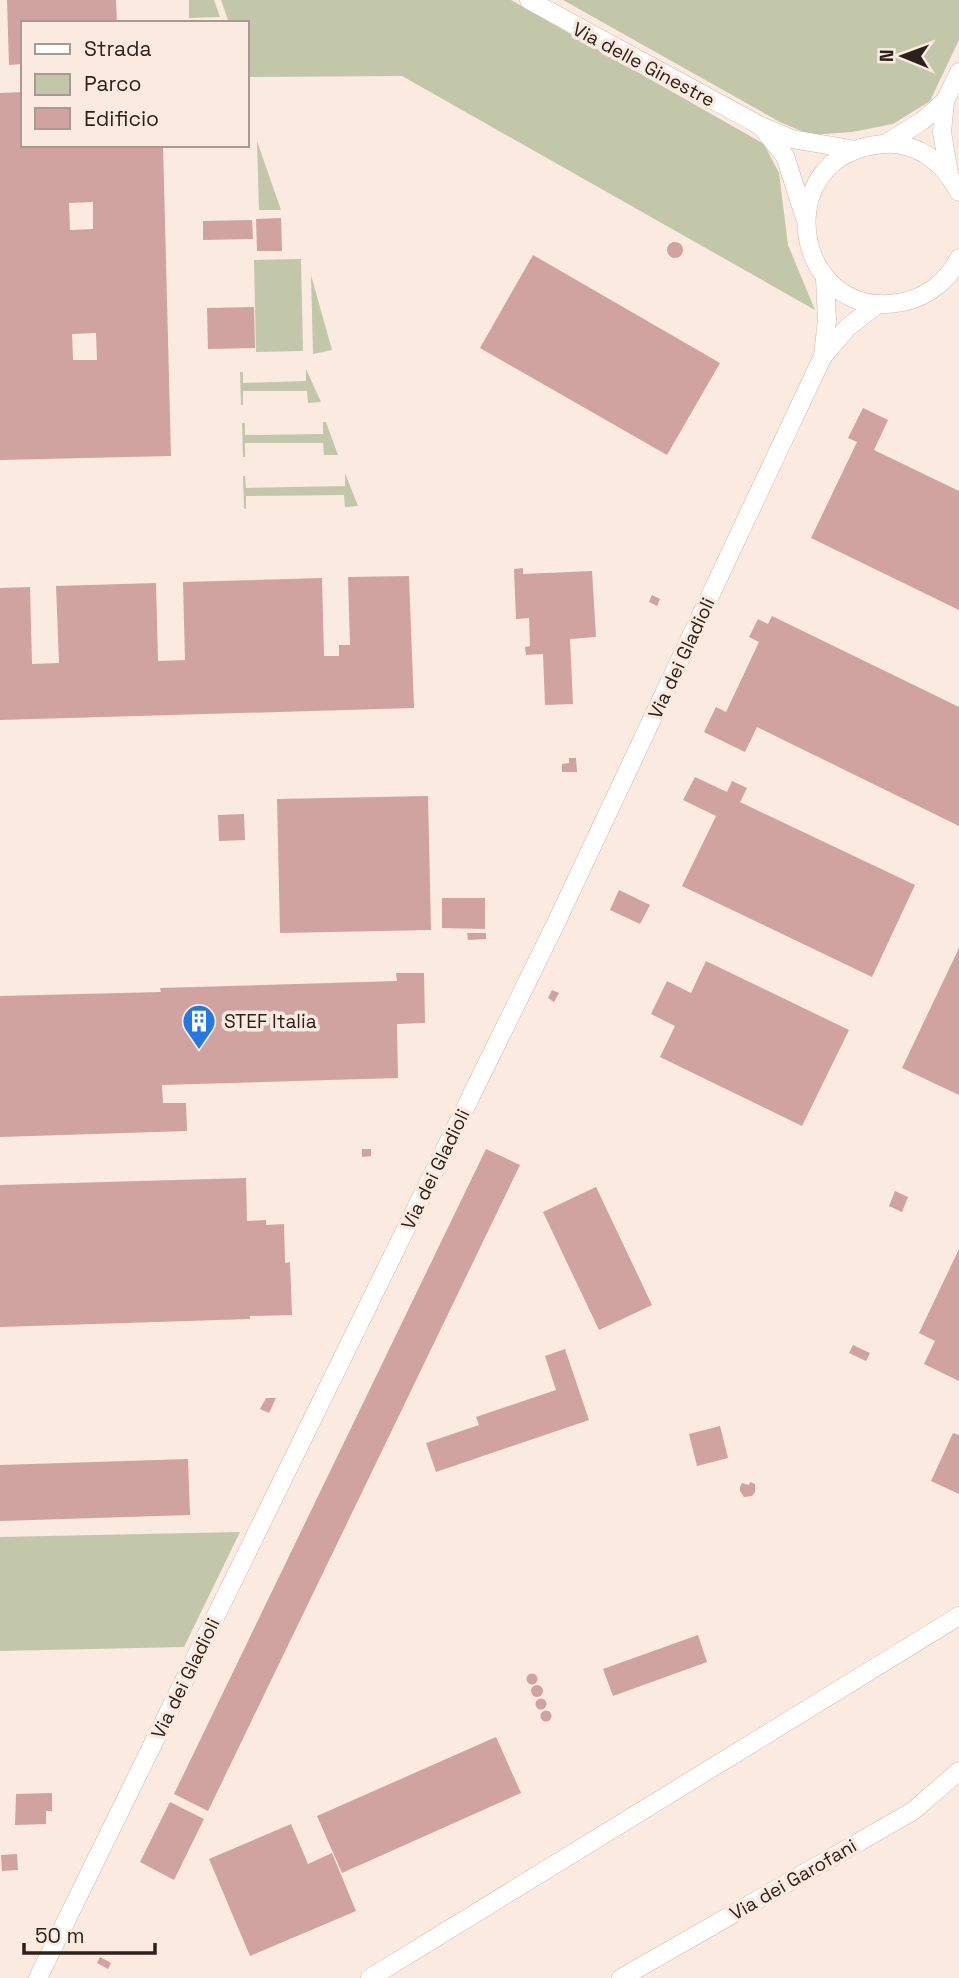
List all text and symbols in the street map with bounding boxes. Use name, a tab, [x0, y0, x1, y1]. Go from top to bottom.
street label: Via delle Ginestre	[568, 16, 719, 113]
legend	[21, 21, 248, 147]
north arrow	[868, 21, 938, 91]
text: Strada	[84, 35, 151, 62]
text: N	[874, 49, 899, 62]
text: Parco	[84, 70, 142, 97]
text: Edificio	[84, 105, 159, 132]
street label: Via dei Gladioli	[642, 594, 720, 723]
building icon: STEF Italia	[180, 1002, 218, 1051]
place label: STEF Italia	[224, 1009, 317, 1034]
street label: Via dei Gladioli	[395, 1105, 475, 1234]
street label: Via dei Gladioli	[145, 1614, 225, 1743]
street label: Via dei Garofani	[725, 1833, 861, 1926]
scale bar	[24, 1912, 156, 1956]
text: 50 m	[35, 1922, 85, 1949]

